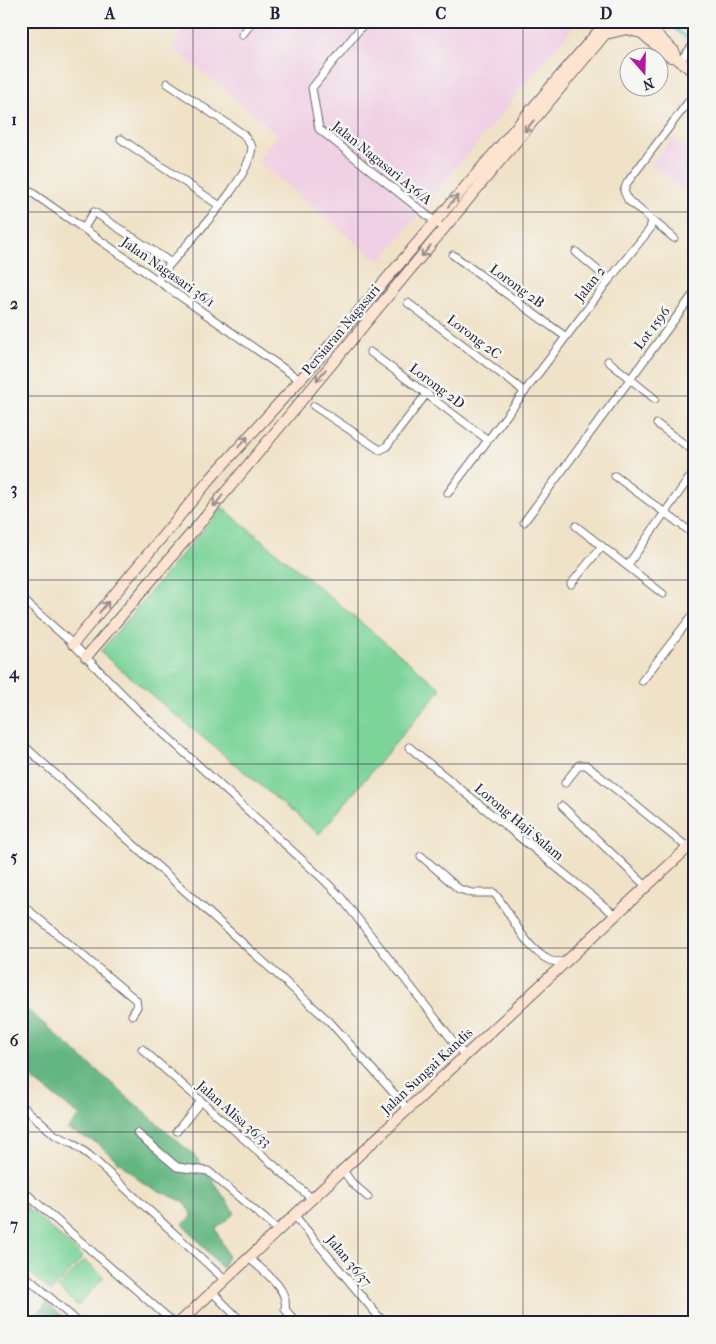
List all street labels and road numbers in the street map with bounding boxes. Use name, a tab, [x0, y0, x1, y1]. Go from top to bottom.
street label: Jalan Nagasari A36/A	[328, 117, 436, 209]
street label: Jalan Nagasari 36/1	[117, 233, 218, 311]
street label: Lorong 2B	[486, 261, 548, 311]
street label: Jalan 2	[570, 263, 609, 306]
street label: Persiaran Nagasari	[298, 281, 384, 379]
street label: Lot 1596	[630, 303, 674, 353]
street label: Lorong 2C	[443, 311, 505, 363]
street label: Lorong 2D	[406, 360, 468, 412]
street label: Lorong Haji Salam	[471, 780, 567, 864]
street label: Jalan Sungai Kandis	[377, 1024, 476, 1118]
street label: Jalan Alisa 36/33	[193, 1076, 275, 1151]
street label: Jalan 36/37	[322, 1231, 376, 1290]

